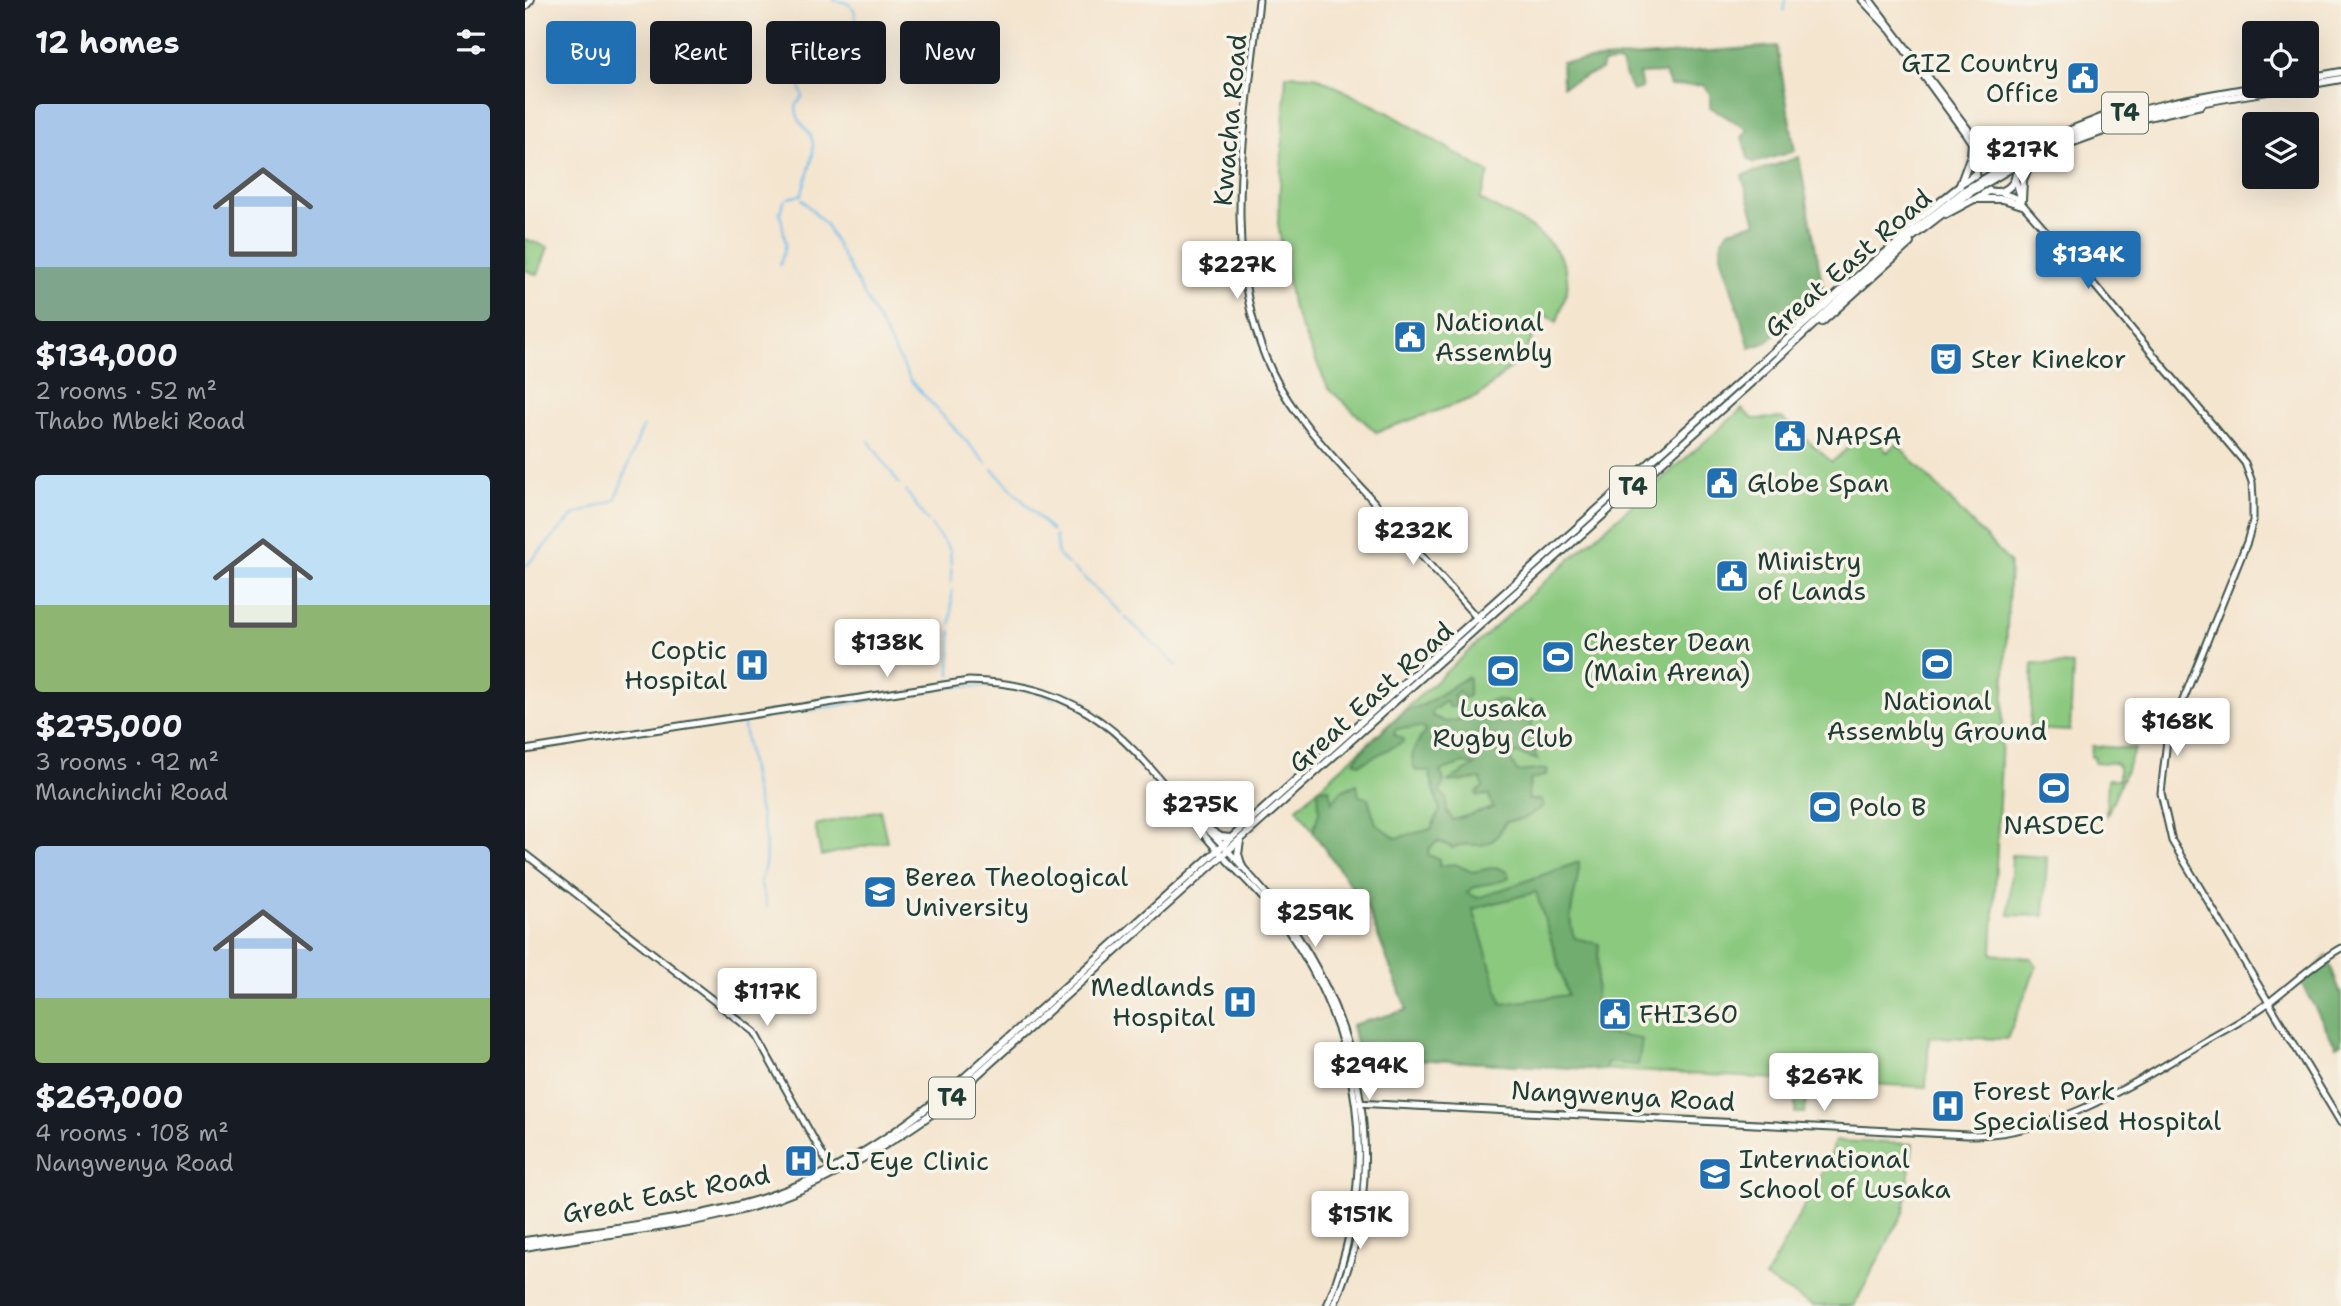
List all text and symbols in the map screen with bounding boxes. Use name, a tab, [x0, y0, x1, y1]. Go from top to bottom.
chip: Buy	[546, 21, 636, 84]
chip: Rent	[650, 21, 752, 84]
chip: Filters	[766, 21, 886, 84]
chip: New	[900, 21, 1000, 84]
map controls	[2242, 21, 2319, 189]
button: locate	[2242, 21, 2319, 98]
text: 12 homes	[35, 22, 179, 63]
icon: filters	[452, 23, 490, 61]
street label: Kwacha Road	[1205, 33, 1254, 207]
place label: GIZ Country Office	[1901, 45, 2059, 110]
public building icon: GIZ Country Office	[2064, 59, 2102, 97]
road number: T4	[2102, 92, 2148, 134]
button: layers	[2242, 112, 2319, 189]
pin: $217K	[1973, 127, 2071, 186]
text: $217K	[1986, 134, 2058, 164]
icon: home	[200, 149, 326, 275]
street label: Great East Road	[1757, 180, 1939, 345]
pin: $134K	[2039, 232, 2137, 291]
text: $134K	[2052, 239, 2124, 269]
pin: $227K	[1188, 242, 1286, 301]
text: $227K	[1198, 249, 1276, 279]
place label: National Assembly	[1435, 304, 1553, 369]
public building icon: National Assembly	[1391, 318, 1429, 356]
text: $134,000	[35, 335, 178, 376]
theatre icon: Ster Kinekor	[1927, 340, 1965, 378]
place label: Ster Kinekor	[1971, 341, 2126, 376]
text: 2 rooms · 52 m²	[35, 376, 217, 406]
text: Thabo Mbeki Road	[35, 406, 245, 436]
public building icon: NAPSA	[1771, 417, 1809, 455]
place label: NAPSA	[1815, 418, 1902, 453]
public building icon: Globe Span	[1703, 464, 1741, 502]
place label: Globe Span	[1747, 465, 1889, 500]
road number: T4	[1610, 466, 1656, 508]
pin: $232K	[1364, 508, 1462, 567]
text: $232K	[1374, 515, 1452, 545]
icon: home	[200, 520, 326, 646]
place label: Ministry of Lands	[1757, 543, 1866, 608]
public building icon: Ministry of Lands	[1713, 557, 1751, 595]
street label: Great East Road	[1281, 613, 1461, 780]
pin: $138K	[838, 620, 936, 679]
place label: Chester Dean (Main Arena)	[1583, 624, 1751, 689]
text: $138K	[851, 627, 923, 657]
place label: Coptic Hospital	[624, 632, 727, 697]
sports icon: Chester Dean (Main Arena)	[1539, 638, 1577, 676]
sports icon: National Assembly Ground	[1918, 645, 1956, 683]
hospital icon: Coptic Hospital	[733, 646, 771, 684]
sports icon: Lusaka Rugby Club	[1484, 652, 1522, 690]
place label: National Assembly Ground	[1827, 683, 2047, 748]
place label: Lusaka Rugby Club	[1433, 690, 1573, 755]
pin: $168K	[2128, 698, 2226, 758]
text: $275,000	[35, 706, 183, 747]
text: $168K	[2141, 706, 2213, 736]
text: 3 rooms · 92 m²	[35, 747, 219, 777]
sports icon: NASDEC	[2035, 769, 2073, 807]
text: Manchinchi Road	[35, 777, 228, 807]
pin: $275K	[1151, 782, 1249, 841]
sports icon: Polo B	[1806, 788, 1844, 826]
text: $275K	[1162, 789, 1238, 819]
place label: Polo B	[1849, 789, 1926, 824]
place label: NASDEC	[2003, 807, 2105, 842]
place label: Berea Theological University	[905, 859, 1128, 924]
school or university icon: Berea Theological University	[861, 873, 899, 911]
pin: $259K	[1266, 890, 1364, 949]
icon: home	[200, 891, 326, 1017]
text: $259K	[1277, 897, 1353, 927]
pin: $117K	[718, 968, 816, 1028]
place label: Medlands Hospital	[1090, 969, 1215, 1034]
text: $117K	[734, 976, 800, 1006]
hospital icon: Medlands Hospital	[1221, 983, 1259, 1021]
public building icon: FHI360	[1596, 995, 1634, 1033]
place label: FHI360	[1639, 996, 1739, 1031]
pin: $294K	[1320, 1042, 1418, 1102]
text: $294K	[1330, 1050, 1408, 1080]
pin: $267K	[1775, 1054, 1873, 1113]
text: $267K	[1785, 1061, 1863, 1091]
street label: Nangwenya Road	[1510, 1072, 1736, 1119]
place label: Forest Park Specialised Hospital	[1973, 1073, 2221, 1138]
text: $267,000	[35, 1077, 183, 1118]
road number: T4	[929, 1078, 975, 1118]
hospital icon: Forest Park Specialised Hospital	[1929, 1087, 1967, 1125]
text: 4 rooms · 108 m²	[35, 1118, 229, 1148]
place label: International School of Lusaka	[1739, 1141, 1951, 1206]
hospital icon: L.J Eye Clinic	[782, 1142, 820, 1180]
place label: L.J Eye Clinic	[825, 1143, 989, 1178]
text: Nangwenya Road	[35, 1148, 234, 1178]
school or university icon: International School of Lusaka	[1696, 1155, 1734, 1193]
street label: Great East Road	[559, 1156, 773, 1231]
pin: $151K	[1311, 1192, 1409, 1251]
text: $151K	[1327, 1199, 1393, 1229]

